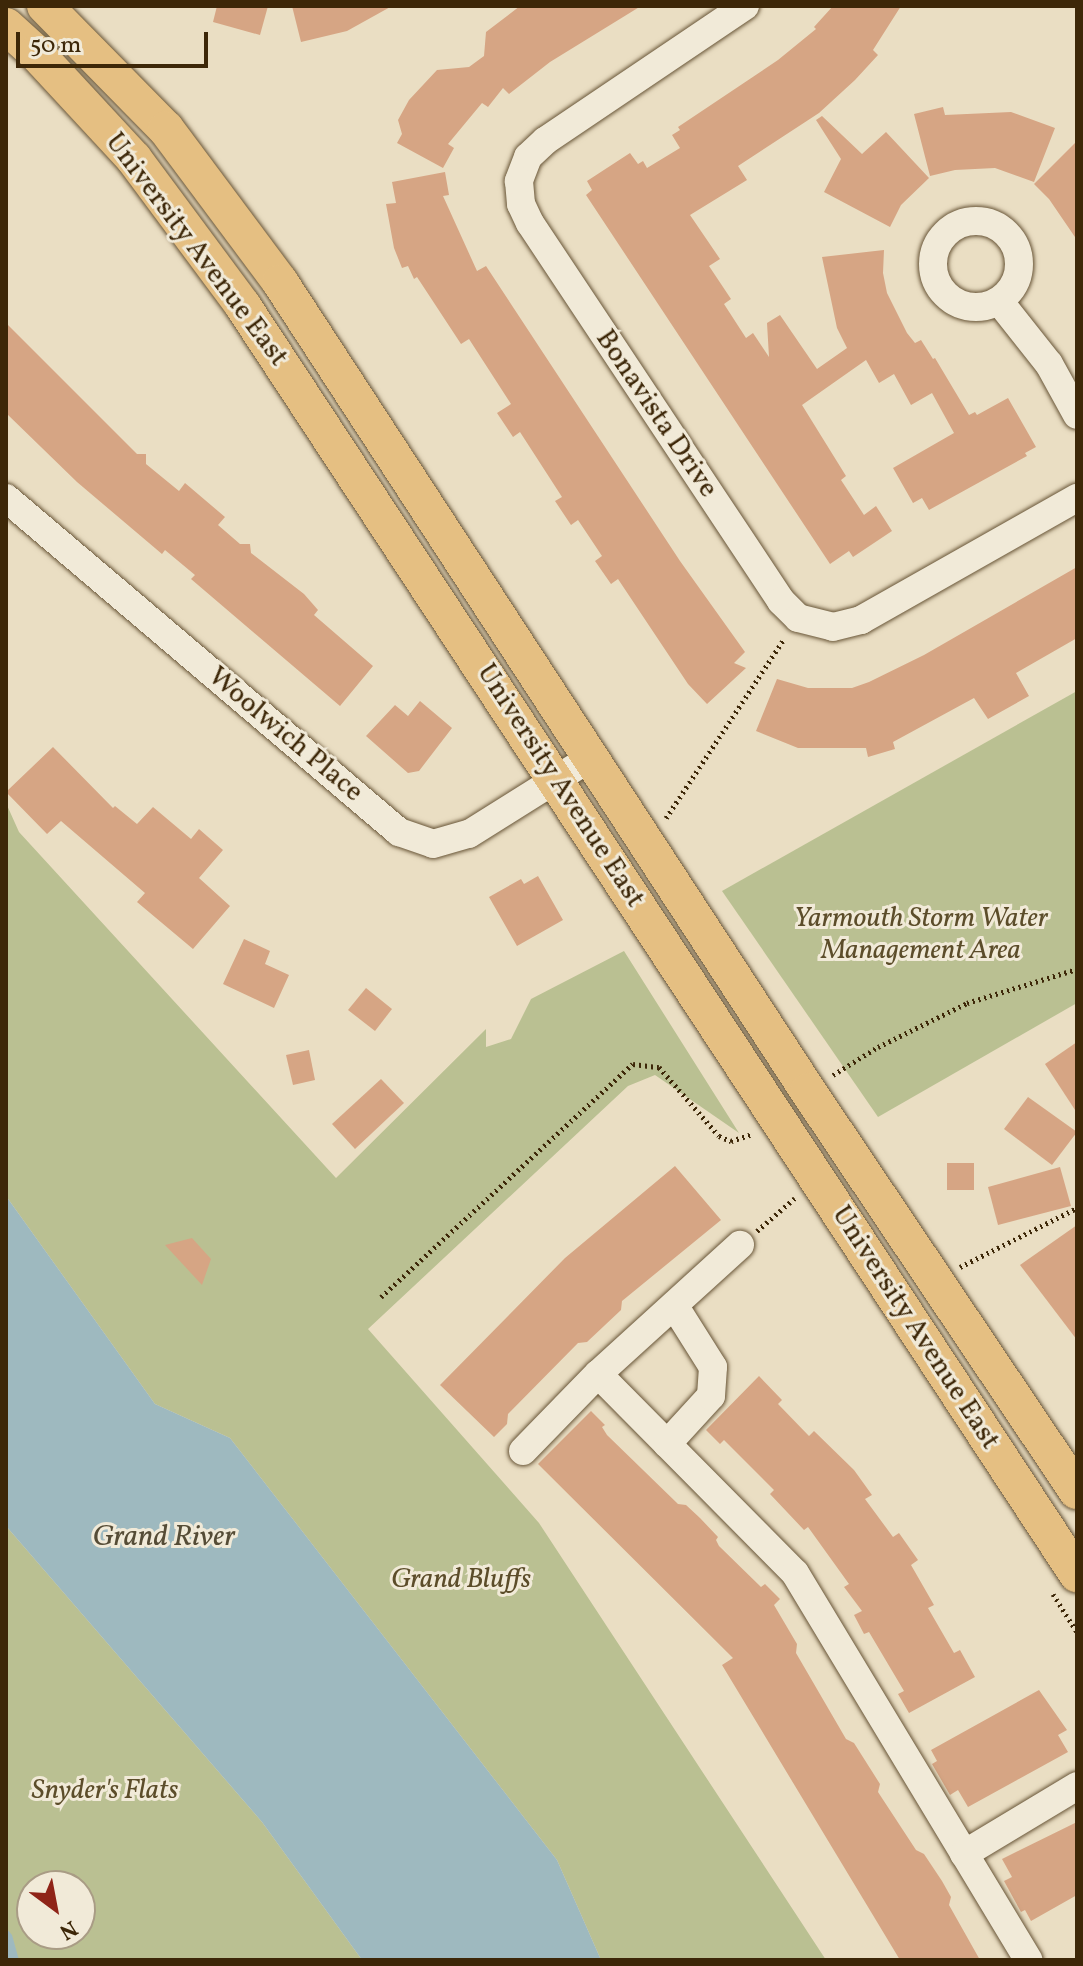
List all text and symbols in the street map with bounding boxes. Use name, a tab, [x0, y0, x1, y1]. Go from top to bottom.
scale bar	[20, 16, 212, 66]
text: 50 m	[30, 29, 82, 63]
street label: University Avenue East	[97, 126, 295, 374]
street label: Bonavista Drive	[588, 324, 724, 504]
street label: University Avenue East	[468, 658, 652, 914]
street label: Woolwich Place	[201, 660, 369, 810]
park label: Yarmouth Storm Water Management Area	[794, 902, 1048, 968]
street label: University Avenue East	[823, 1200, 1007, 1456]
water label: Grand River	[93, 1519, 235, 1555]
park label: Grand Bluffs	[391, 1563, 531, 1597]
park label: Snyder's Flats	[32, 1774, 178, 1808]
north arrow	[16, 1870, 96, 1950]
text: N	[53, 1912, 83, 1946]

